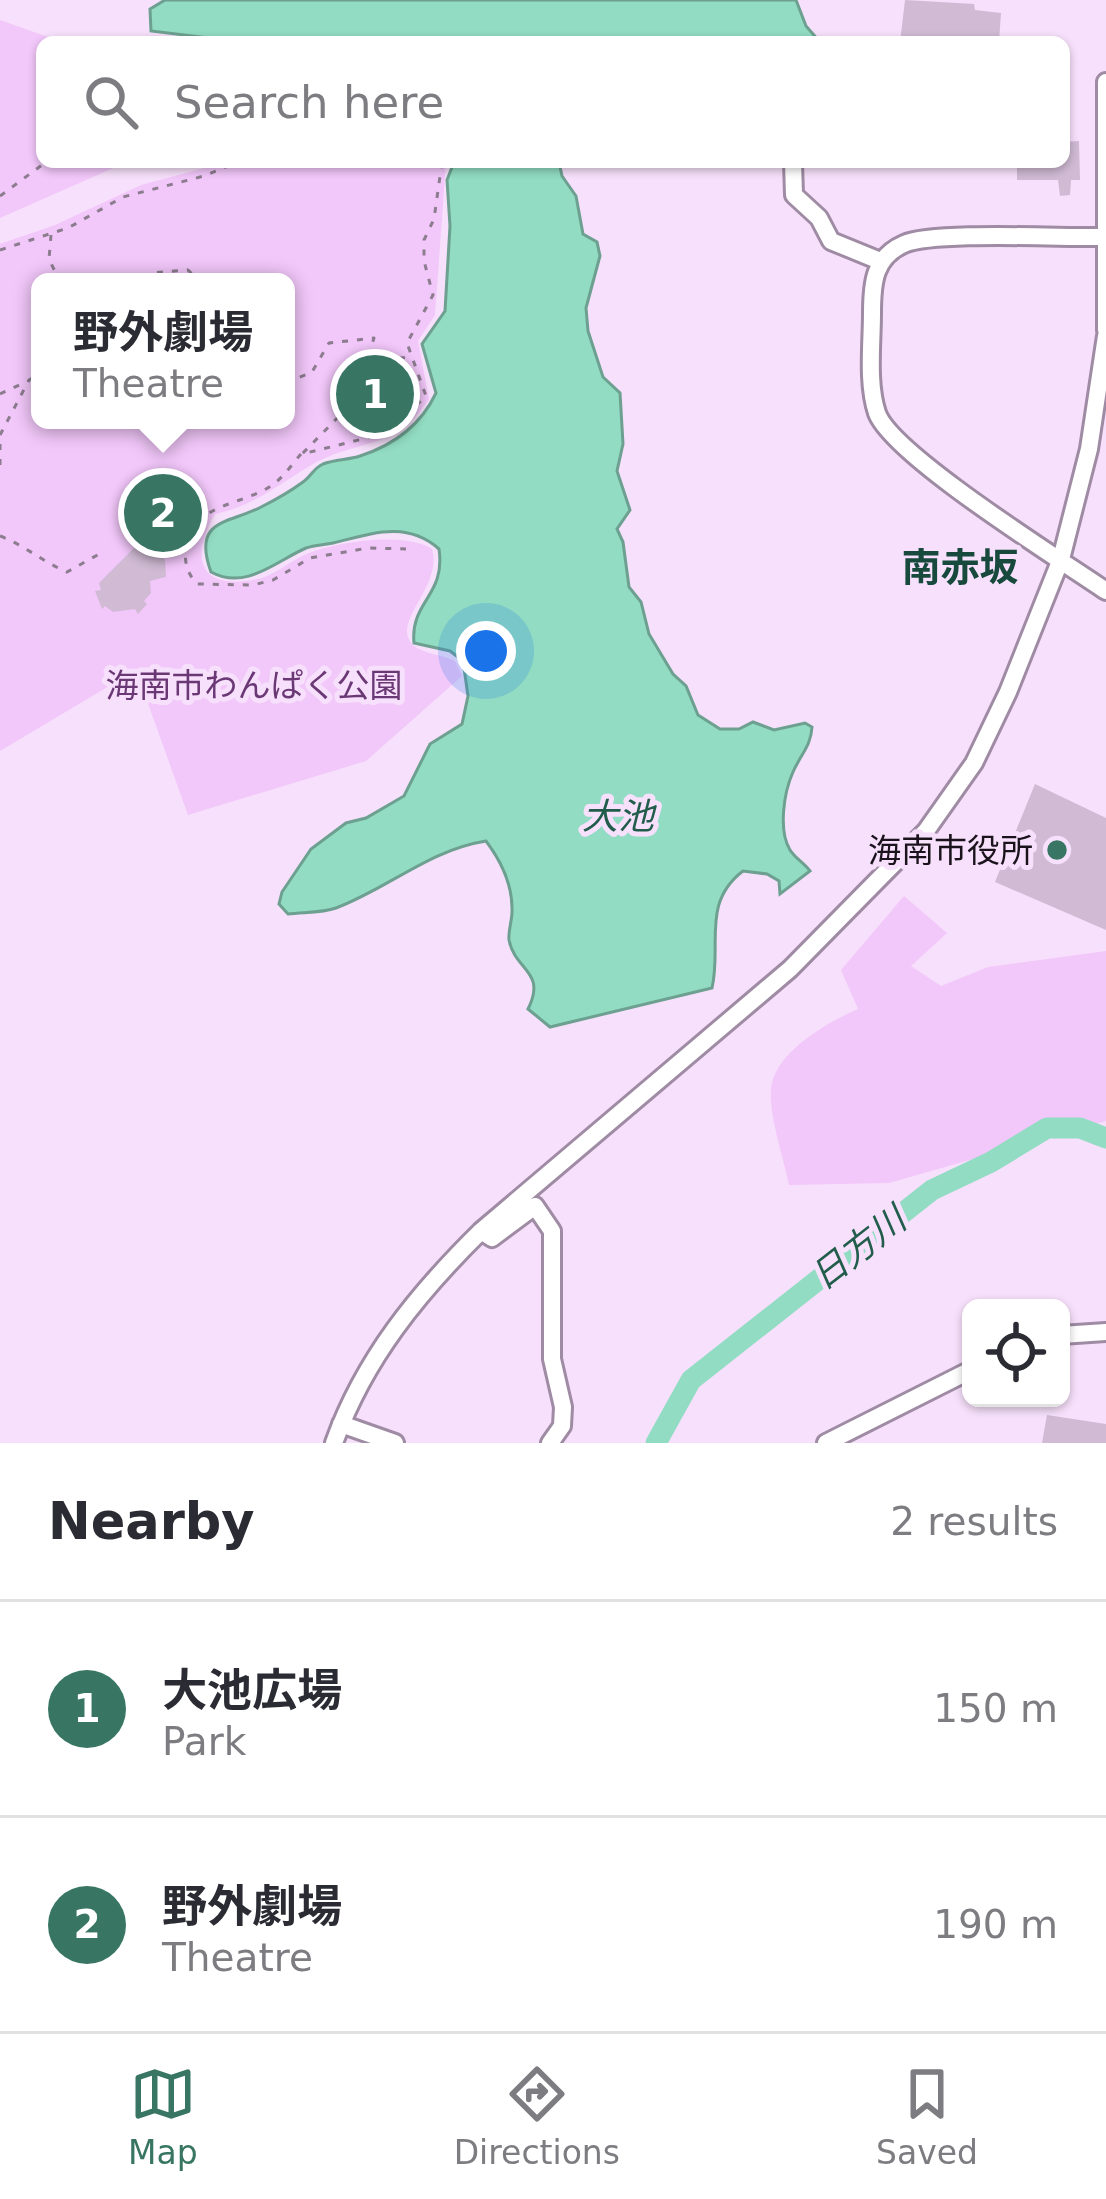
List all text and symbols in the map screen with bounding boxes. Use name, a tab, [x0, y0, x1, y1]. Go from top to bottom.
search box	[36, 36, 1070, 168]
icon: search	[78, 69, 144, 135]
text: Search here	[174, 76, 444, 129]
popup	[31, 273, 295, 429]
text: 野外劇場	[73, 306, 253, 359]
pin: 1	[336, 349, 414, 439]
text: Theatre	[73, 361, 224, 406]
pin: 2	[124, 468, 202, 558]
district label: 南赤坂	[901, 545, 1019, 590]
your location	[456, 621, 516, 681]
park label: 海南市わんぱく公園	[106, 666, 403, 705]
water label: 大池	[582, 796, 657, 837]
place label: 海南市役所	[868, 831, 1033, 870]
marker: 海南市役所	[1044, 837, 1070, 863]
water label: 日方川	[803, 1196, 916, 1297]
map controls	[962, 1299, 1070, 1407]
button: locate	[962, 1299, 1070, 1407]
text: Nearby	[48, 1492, 255, 1551]
text: 2 results	[890, 1499, 1058, 1544]
text: 大池広場	[162, 1664, 342, 1717]
text: 1	[73, 1686, 101, 1731]
text: 150 m	[933, 1686, 1058, 1731]
text: Park	[162, 1719, 246, 1764]
text: 野外劇場	[162, 1880, 342, 1933]
text: 2	[73, 1902, 101, 1947]
text: 190 m	[933, 1902, 1058, 1947]
text: Theatre	[162, 1935, 313, 1980]
tab: Map	[128, 2061, 198, 2172]
tab: Directions	[454, 2061, 620, 2172]
tab: Saved	[876, 2061, 978, 2172]

